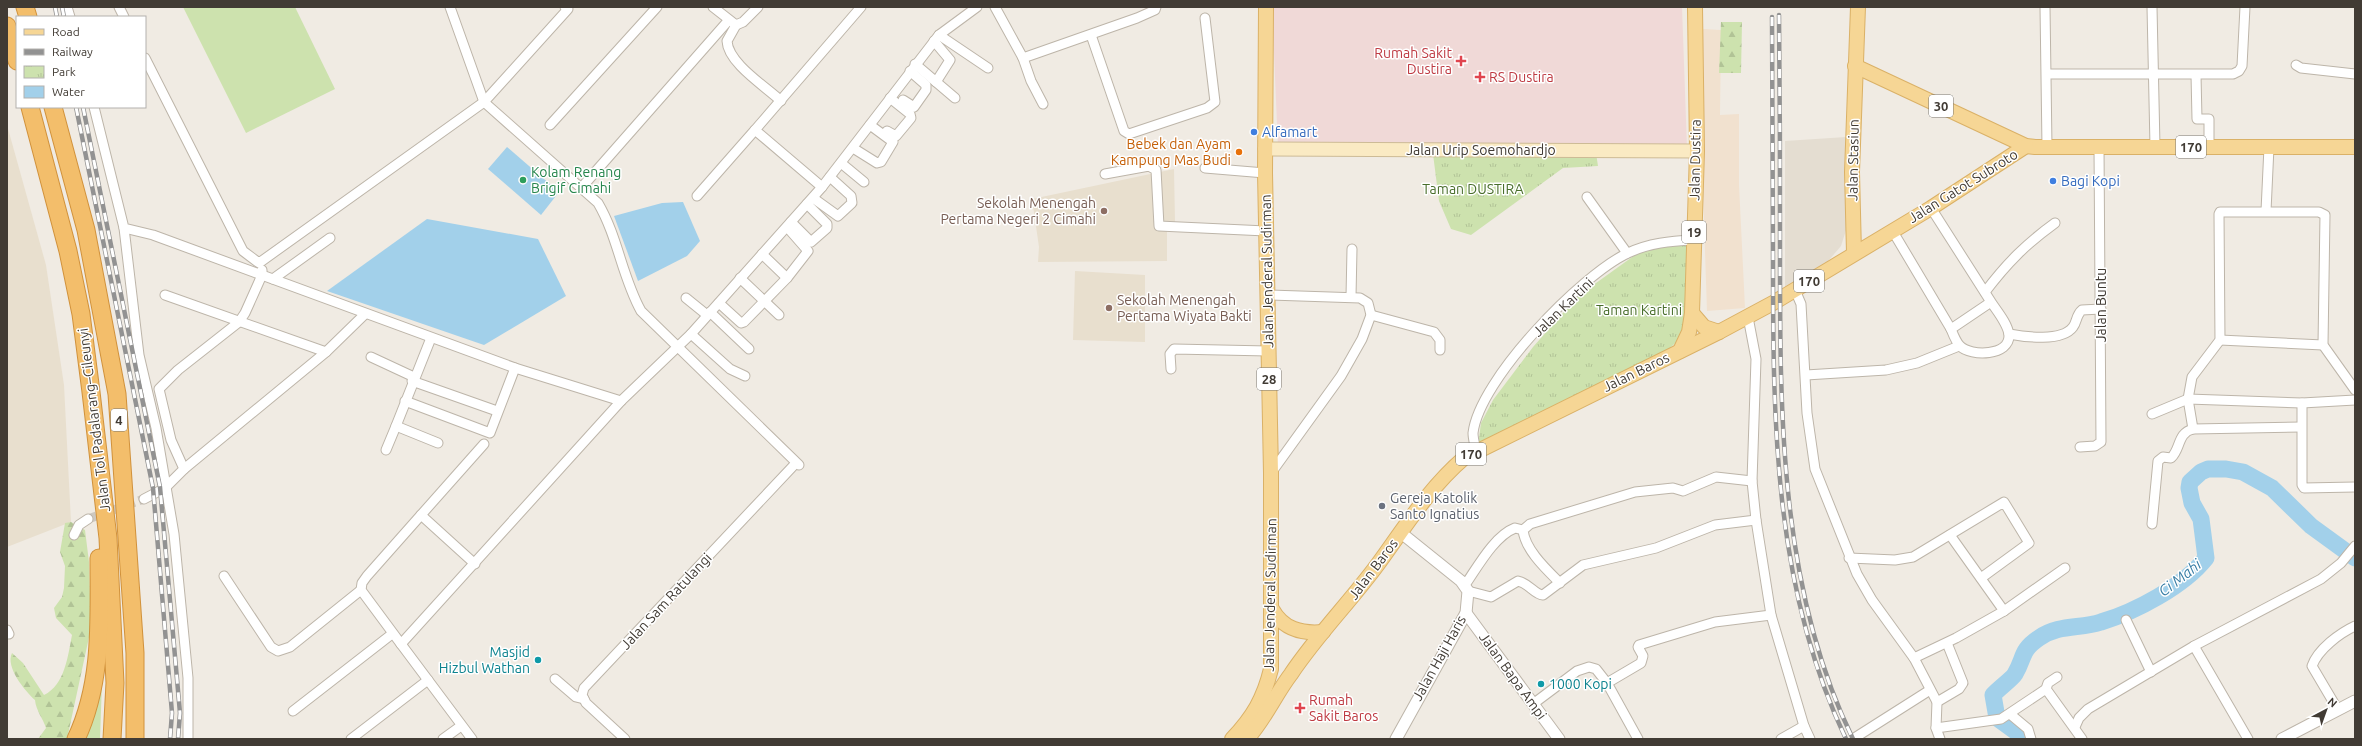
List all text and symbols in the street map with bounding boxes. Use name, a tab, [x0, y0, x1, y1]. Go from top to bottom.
legend	[16, 16, 146, 108]
text: Road	[52, 25, 80, 38]
text: Railway	[52, 45, 93, 58]
place label: Rumah Sakit Dustira	[1374, 45, 1452, 77]
marker: Rumah Sakit Dustira	[1455, 55, 1467, 67]
text: Park	[52, 65, 76, 78]
place label: RS Dustira	[1489, 69, 1554, 85]
marker: RS Dustira	[1474, 71, 1486, 83]
text: Water	[52, 85, 85, 98]
road number: 30	[1929, 95, 1953, 117]
street label: Jalan Dustira	[1686, 119, 1704, 201]
street label: Jalan Stasiun	[1844, 119, 1862, 201]
place label: Alfamart	[1262, 124, 1318, 140]
marker: Alfamart	[1249, 127, 1259, 137]
place label: Bebek dan Ayam Kampung Mas Budi	[1111, 136, 1231, 168]
road number: 170	[2176, 136, 2206, 158]
street label: Jalan Urip Soemohardjo	[1406, 142, 1556, 158]
street label: Jalan Gatot Subroto	[1905, 146, 2021, 226]
marker: Bebek dan Ayam Kampung Mas Budi	[1234, 147, 1244, 157]
place label: Kolam Renang Brigif Cimahi	[531, 164, 621, 196]
place label: Bagi Kopi	[2061, 173, 2120, 189]
marker: Kolam Renang Brigif Cimahi	[518, 175, 528, 185]
marker: Bagi Kopi	[2048, 176, 2058, 186]
park label: Taman DUSTIRA	[1422, 181, 1524, 197]
street label: Jalan Jenderal Sudirman	[1258, 194, 1276, 348]
place label: Sekolah Menengah Pertama Negeri 2 Cimahi	[941, 195, 1096, 227]
marker: Sekolah Menengah Pertama Negeri 2 Cimahi	[1099, 206, 1109, 216]
road number: 19	[1682, 221, 1706, 243]
street label: Jalan Buntu	[2093, 268, 2109, 342]
road number: 170	[1794, 270, 1824, 292]
street label: Jalan Kartini	[1530, 274, 1596, 340]
place label: Sekolah Menengah Pertama Wiyata Bakti	[1117, 292, 1252, 324]
park label: Taman Kartini	[1596, 302, 1682, 318]
marker: Sekolah Menengah Pertama Wiyata Bakti	[1104, 303, 1114, 313]
street label: Jalan Tol Padalarang–Cileunyi	[75, 327, 113, 513]
street label: Jalan Baros	[1600, 349, 1672, 395]
road number: 28	[1257, 368, 1281, 390]
road number: 4	[111, 409, 127, 431]
road number: 170	[1456, 443, 1486, 465]
place label: Gereja Katolik Santo Ignatius	[1390, 490, 1479, 522]
marker: Gereja Katolik Santo Ignatius	[1377, 501, 1387, 511]
street label: Jalan Jenderal Sudirman	[1261, 518, 1279, 672]
street label: Jalan Baros	[1345, 536, 1401, 602]
street label: Jalan Sam Ratulangi	[617, 550, 715, 652]
water label: Ci Mahi	[2155, 555, 2205, 600]
street label: Jalan Haji Haris	[1409, 613, 1469, 703]
street label: Jalan Bapa Ampi	[1476, 629, 1550, 723]
place label: Masjid Hizbul Wathan	[439, 644, 530, 676]
marker: Masjid Hizbul Wathan	[533, 655, 543, 665]
place label: 1000 Kopi	[1549, 676, 1612, 692]
marker: 1000 Kopi	[1536, 679, 1546, 689]
north arrow	[2306, 690, 2346, 730]
place label: Rumah Sakit Baros	[1309, 692, 1378, 724]
text: N	[2326, 695, 2340, 710]
marker: Rumah Sakit Baros	[1294, 702, 1306, 714]

